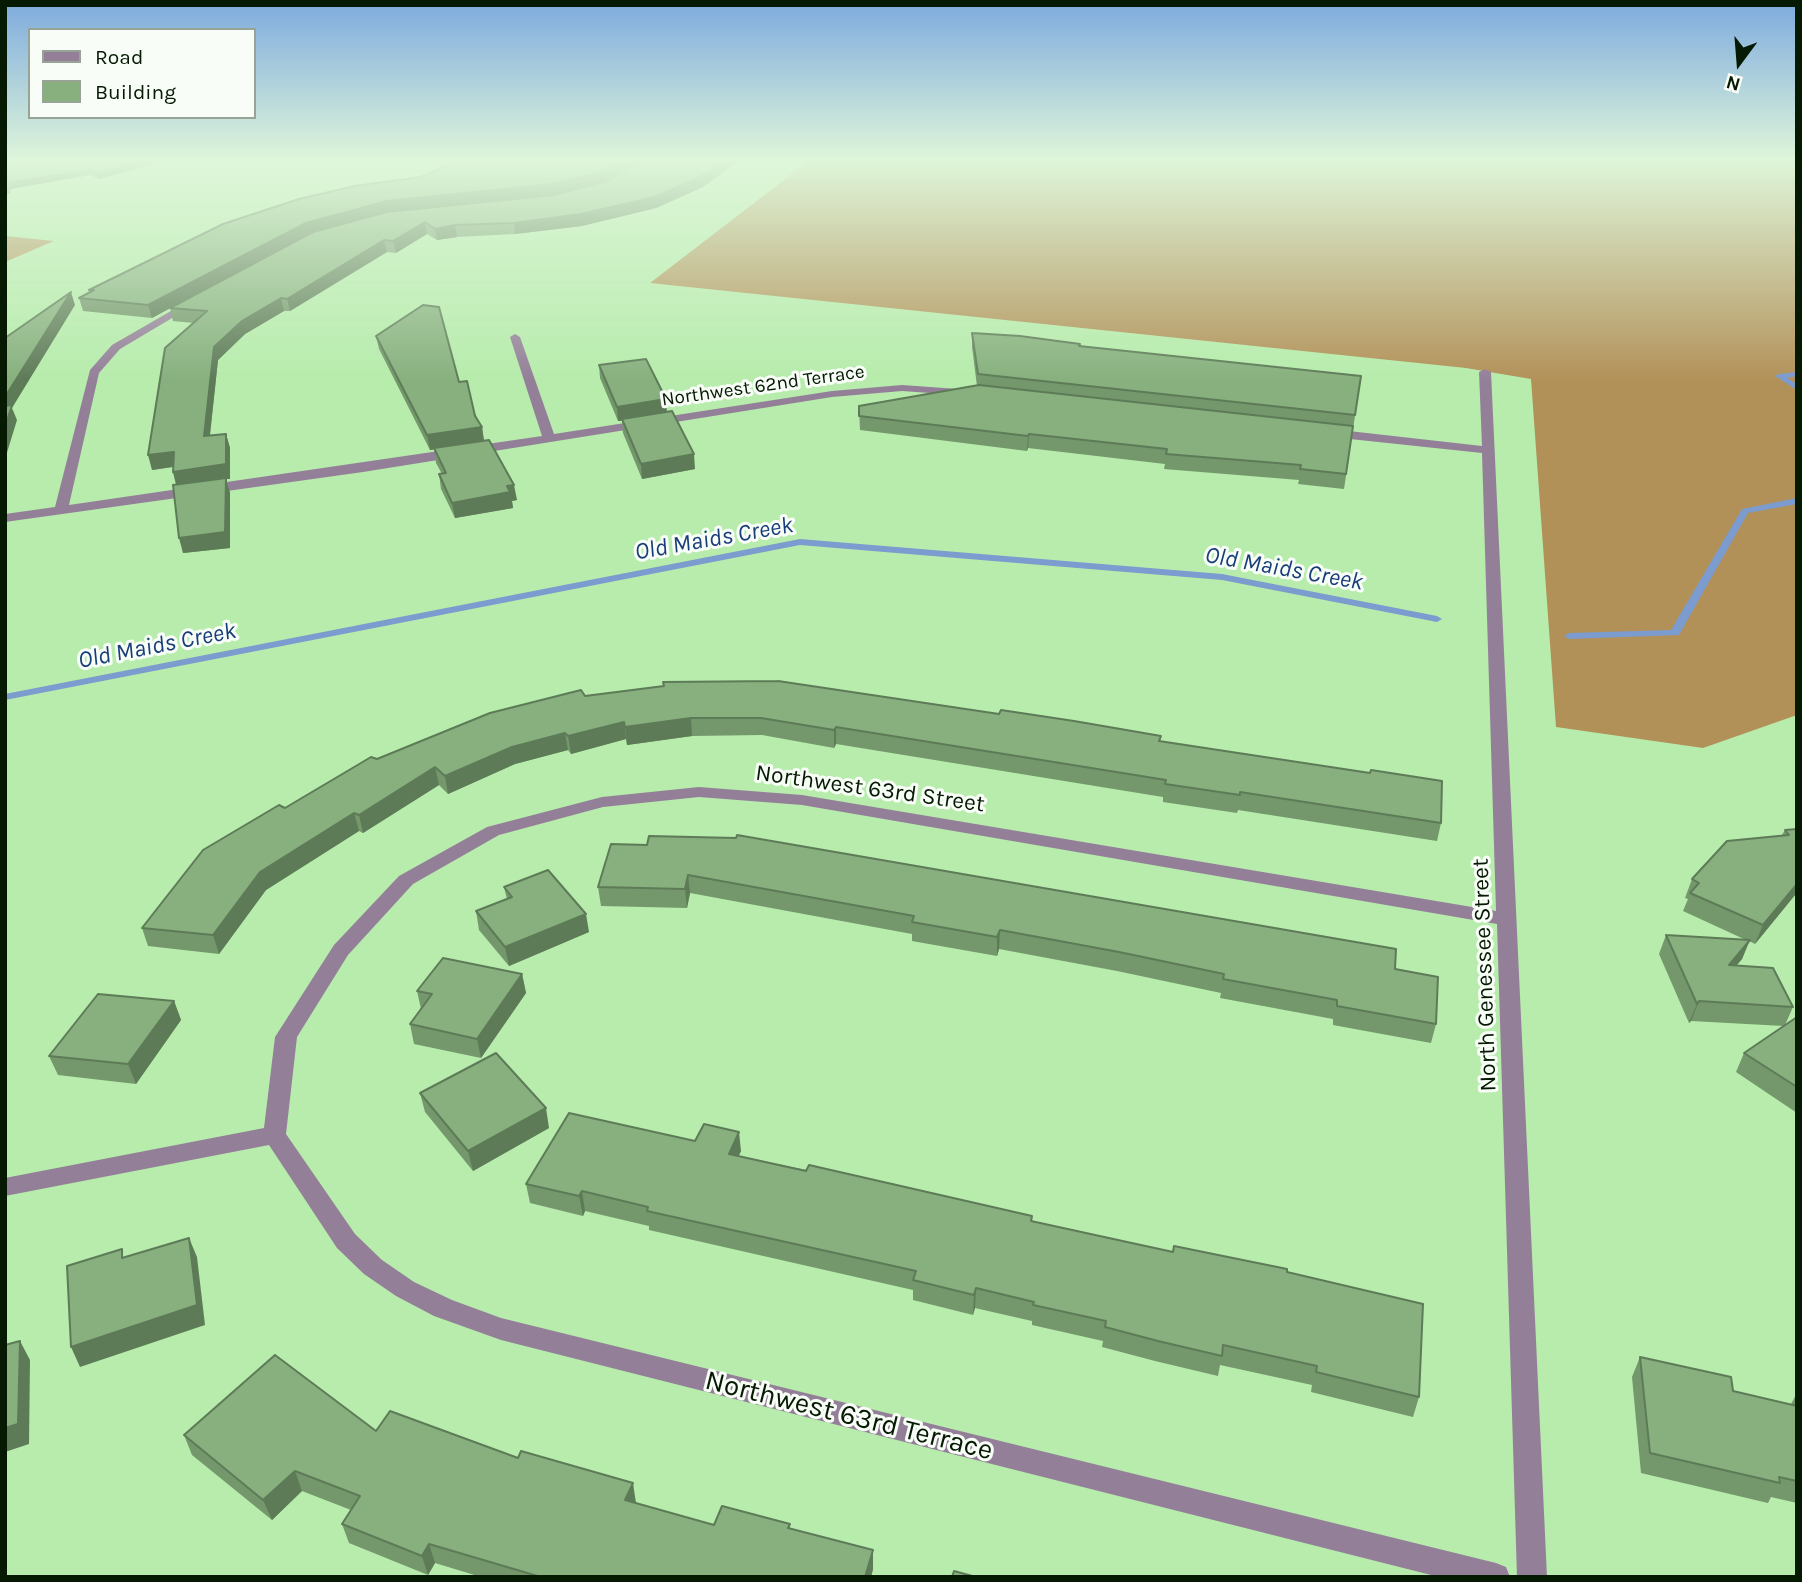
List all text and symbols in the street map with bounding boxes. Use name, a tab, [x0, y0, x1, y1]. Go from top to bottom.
legend	[28, 28, 256, 119]
north arrow	[1704, 28, 1774, 98]
text: Road	[95, 45, 143, 69]
text: N	[1724, 71, 1743, 96]
text: Building	[95, 80, 176, 104]
street label: Northwest 62nd Terrace	[660, 360, 866, 412]
water label: Old Maids Creek	[633, 511, 795, 567]
water label: Old Maids Creek	[1203, 541, 1365, 597]
water label: Old Maids Creek	[76, 617, 238, 675]
street label: Northwest 63rd Street	[754, 759, 986, 819]
street label: North Genessee Street	[1467, 858, 1503, 1092]
street label: Northwest 63rd Terrace	[702, 1364, 996, 1468]

